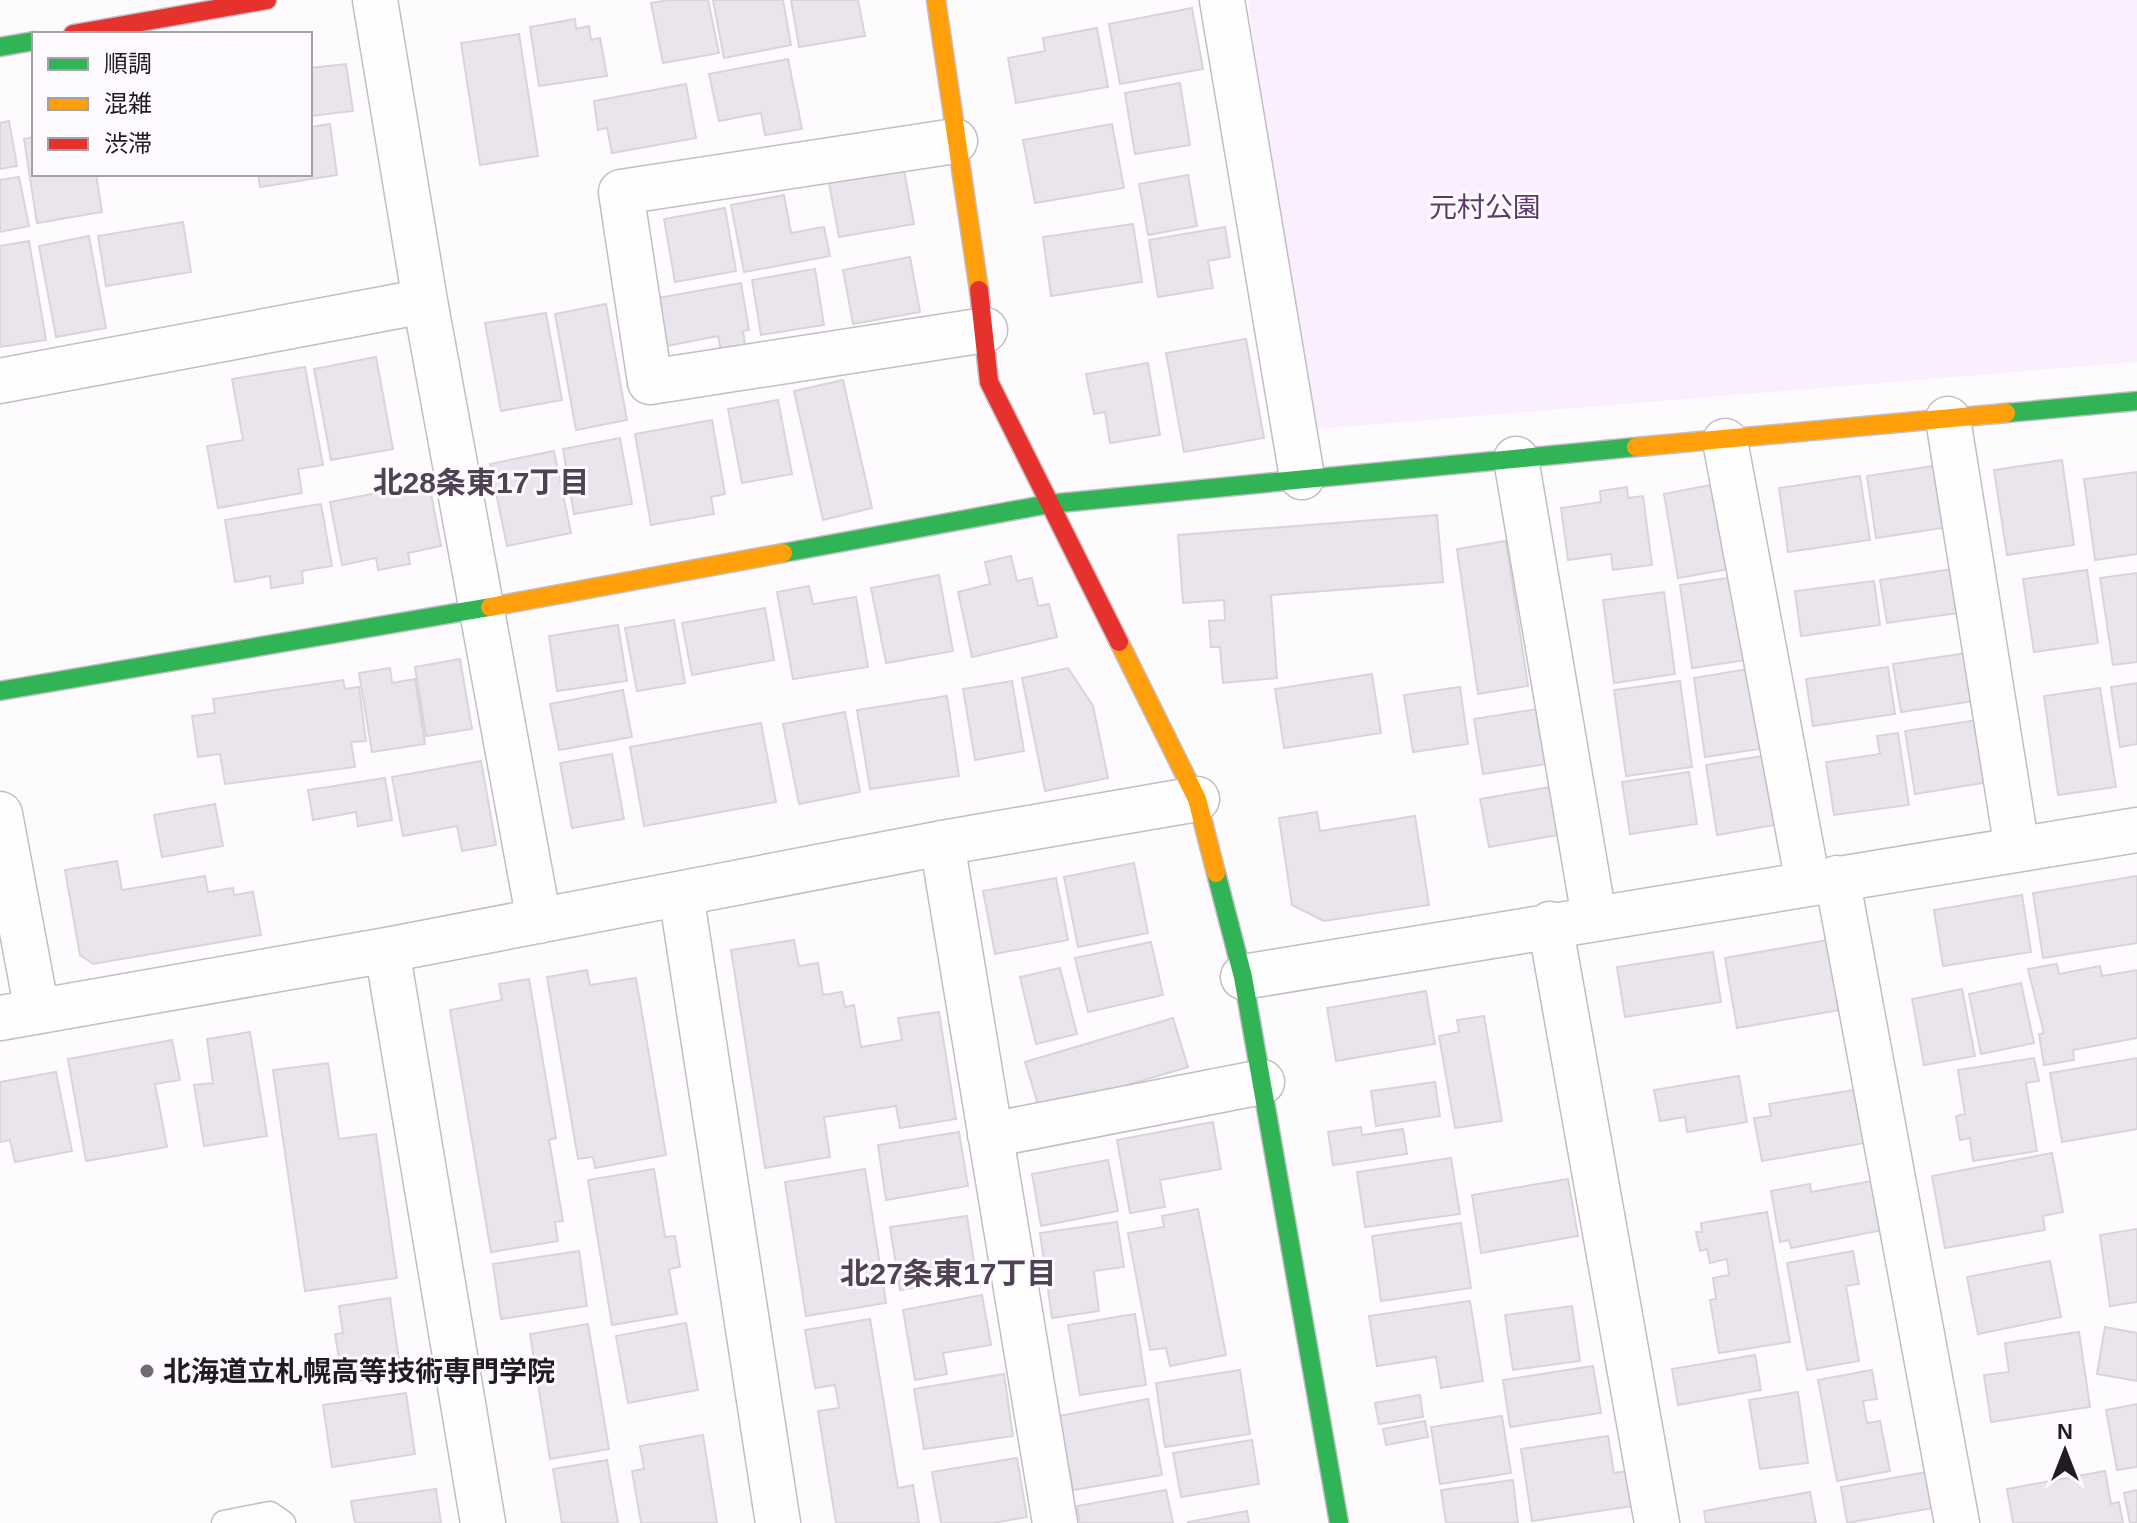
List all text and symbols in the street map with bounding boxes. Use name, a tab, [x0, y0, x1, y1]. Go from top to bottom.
legend	[32, 32, 312, 176]
text: 順調	[104, 50, 152, 77]
text: 混雑	[104, 90, 152, 117]
text: 渋滞	[104, 130, 152, 157]
park label: 元村公園	[1429, 192, 1541, 223]
district label: 北28条東17丁目	[373, 466, 589, 499]
district label: 北27条東17丁目	[840, 1257, 1056, 1290]
place label: 北海道立札幌高等技術専門学院	[163, 1356, 555, 1387]
marker: 北海道立札幌高等技術専門学院	[138, 1362, 156, 1380]
north arrow	[2025, 1411, 2105, 1491]
text: N	[2057, 1419, 2073, 1444]

